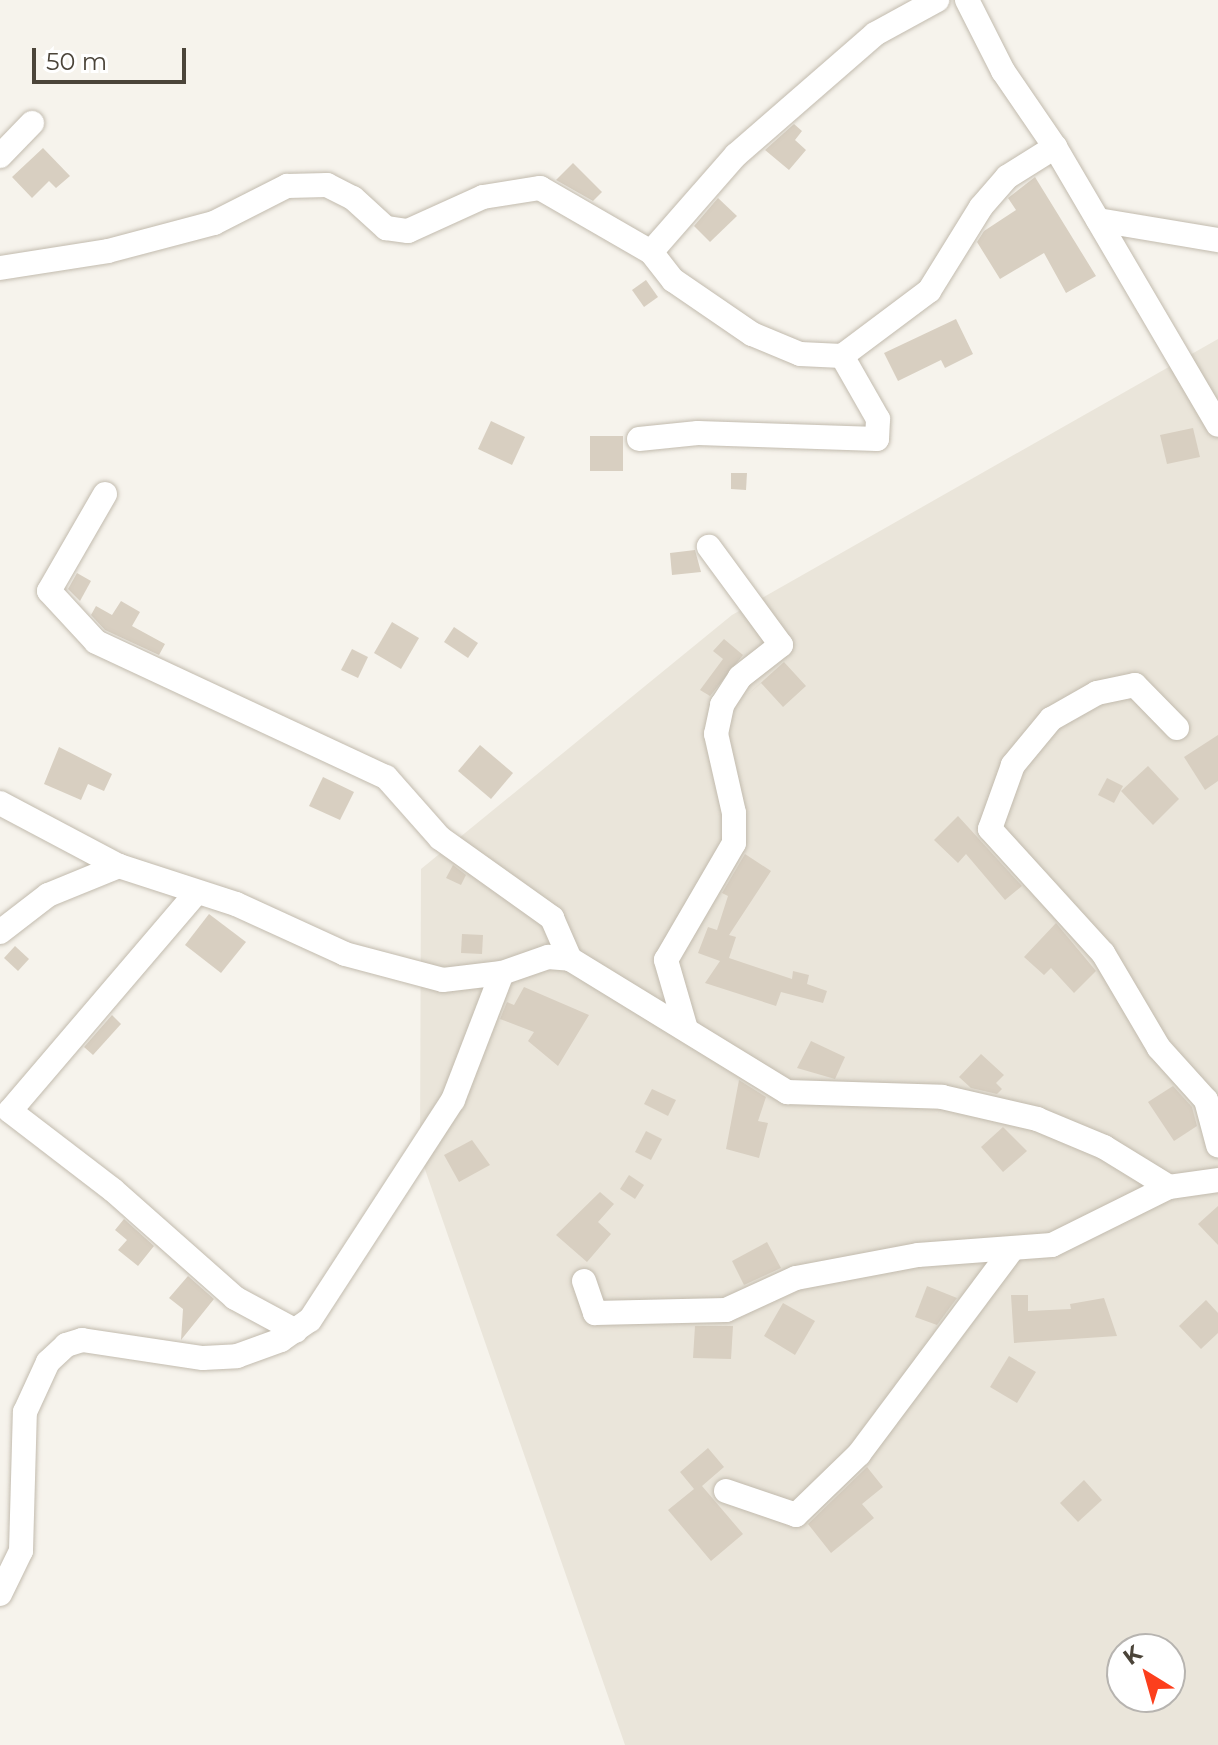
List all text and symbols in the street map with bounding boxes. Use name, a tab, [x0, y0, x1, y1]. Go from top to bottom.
scale bar	[36, 32, 190, 82]
text: 50 m	[46, 47, 107, 76]
north arrow	[1106, 1633, 1186, 1713]
text: K	[1118, 1639, 1147, 1671]

